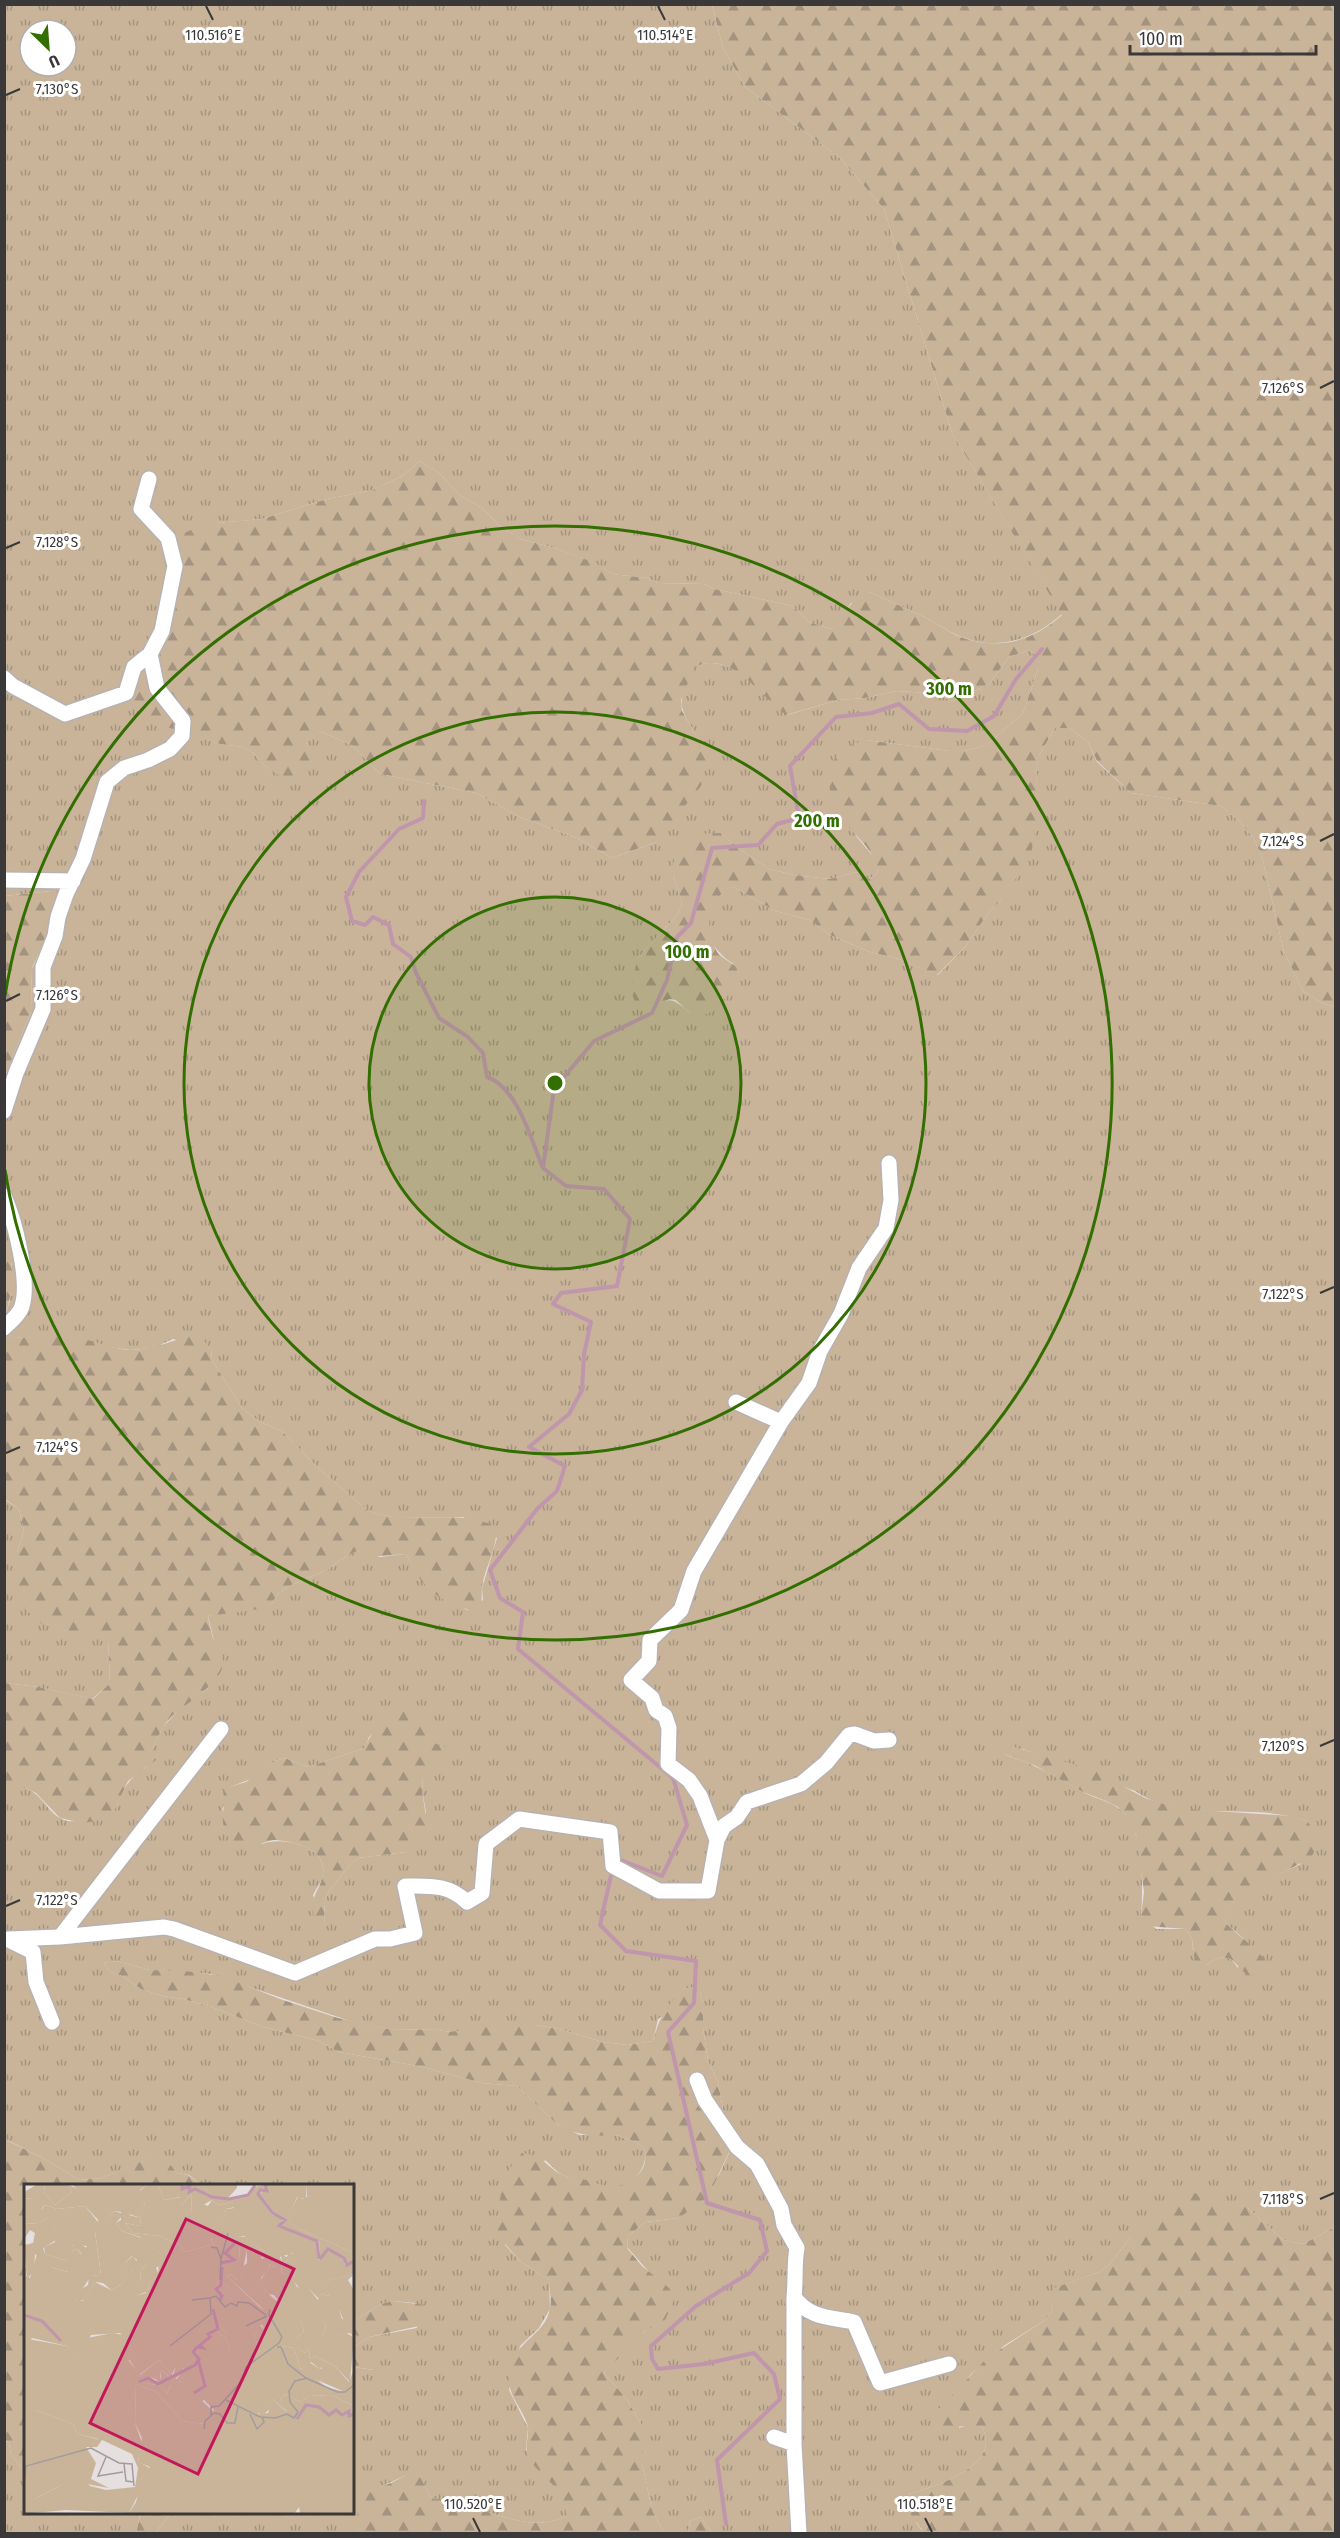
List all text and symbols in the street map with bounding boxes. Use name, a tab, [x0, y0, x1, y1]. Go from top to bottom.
north arrow	[18, 18, 78, 78]
scale bar	[1130, 18, 1316, 56]
text: 110.516°E	[185, 26, 241, 44]
text: 110.514°E	[637, 26, 693, 44]
text: 100 m	[1139, 28, 1183, 50]
text: U	[46, 51, 62, 72]
text: 7.130°S	[36, 80, 78, 98]
text: 7.126°S	[1262, 379, 1304, 397]
text: 7.128°S	[36, 533, 78, 551]
text: 300 m	[925, 678, 972, 700]
text: 200 m	[793, 810, 840, 832]
text: 7.124°S	[1262, 832, 1304, 850]
text: 100 m	[665, 941, 709, 963]
text: 7.126°S	[36, 986, 78, 1004]
centre of rings	[545, 1073, 565, 1093]
text: 7.122°S	[1262, 1285, 1304, 1303]
text: 7.124°S	[36, 1438, 78, 1456]
text: 7.120°S	[1262, 1737, 1304, 1755]
text: 7.122°S	[36, 1891, 78, 1909]
inset map	[24, 2184, 354, 2514]
text: 7.118°S	[1262, 2190, 1304, 2208]
text: 110.520°E	[444, 2495, 502, 2513]
text: 110.518°E	[897, 2495, 953, 2513]

